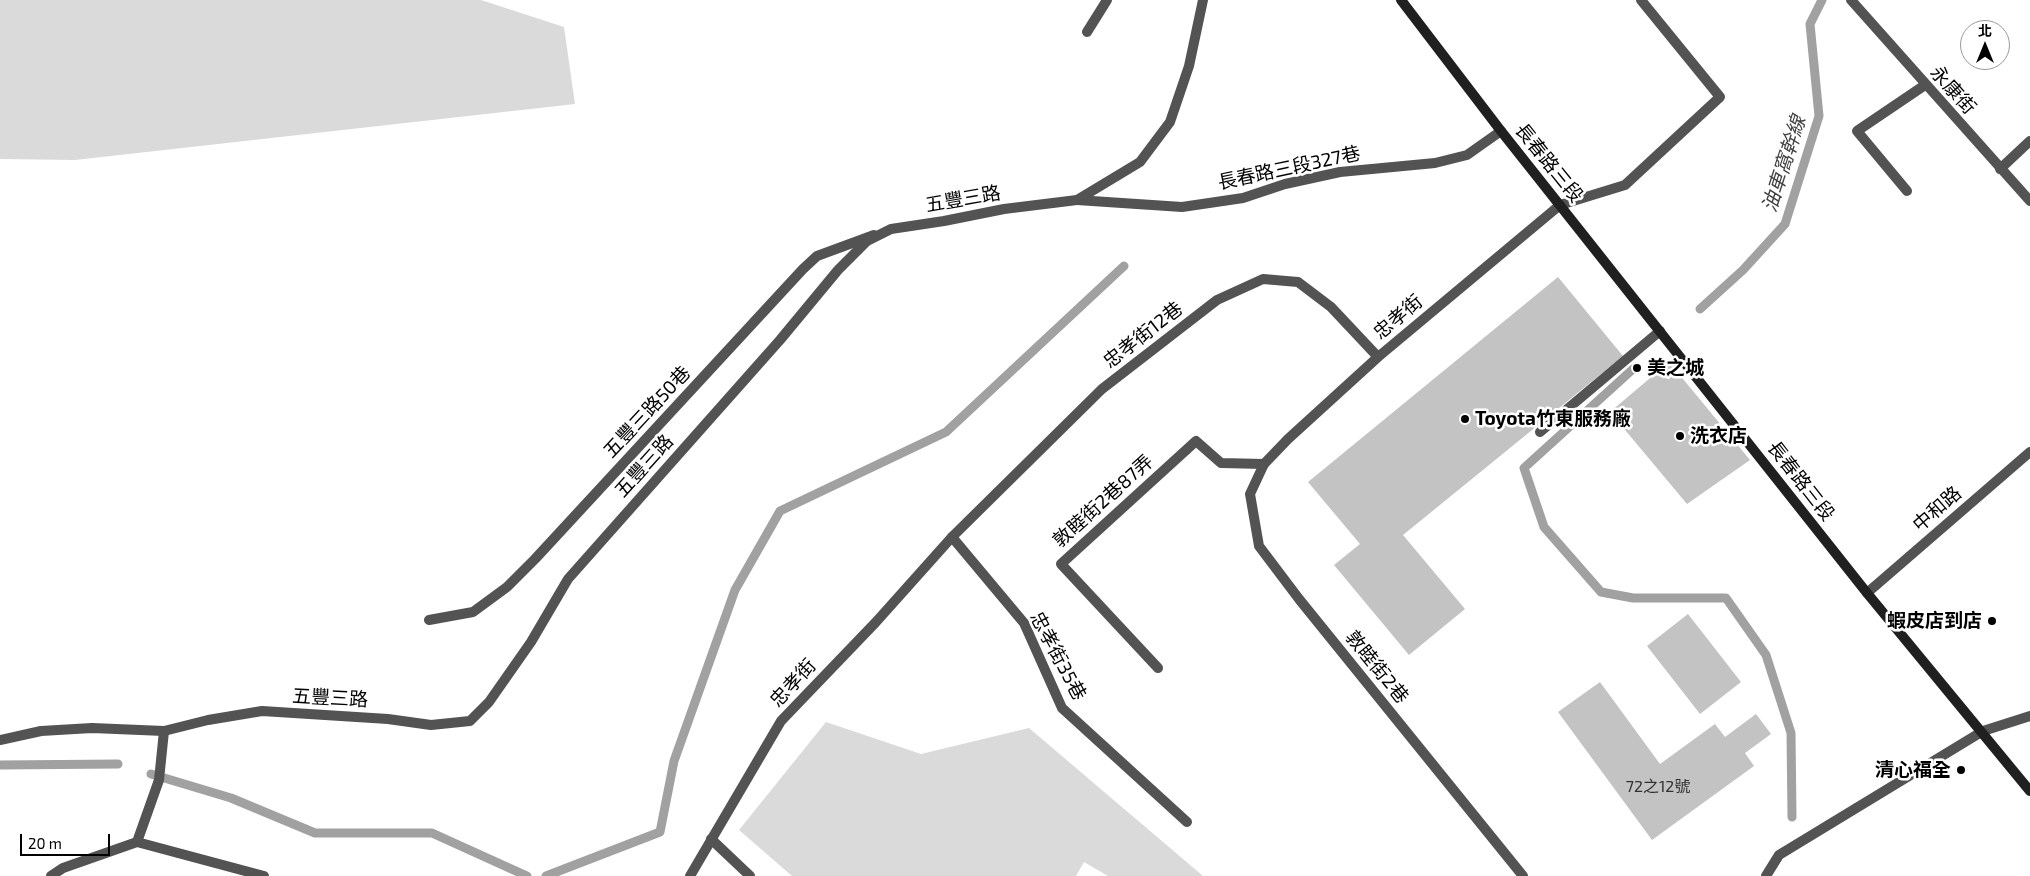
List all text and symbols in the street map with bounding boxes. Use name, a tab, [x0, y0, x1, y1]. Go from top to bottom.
north arrow	[1960, 20, 2010, 70]
text: 北	[1978, 22, 1992, 39]
street label: 永康街	[1925, 61, 1981, 119]
water label: 油車窩幹線	[1757, 113, 1811, 215]
street label: 長春路三段	[1510, 119, 1588, 207]
street label: 長春路三段327巷	[1216, 142, 1362, 194]
street label: 五豐三路	[924, 181, 1002, 217]
street label: 忠孝街	[1369, 290, 1427, 344]
street label: 忠孝街12巷	[1099, 297, 1187, 373]
place label: 美之城	[1647, 357, 1704, 379]
street label: 五豐三路50巷	[599, 362, 695, 462]
marker: 美之城	[1631, 362, 1643, 374]
place label: Toyota竹東服務廠	[1475, 408, 1631, 430]
marker: Toyota竹東服務廠	[1459, 413, 1471, 425]
place label: 洗衣店	[1690, 425, 1747, 447]
street label: 五豐三路	[610, 430, 678, 502]
marker: 洗衣店	[1674, 430, 1686, 442]
street label: 長春路三段	[1763, 437, 1839, 525]
street label: 敦睦街2巷87弄	[1048, 450, 1158, 552]
street label: 中和路	[1908, 482, 1966, 536]
street label: 忠孝街35巷	[1025, 608, 1091, 704]
place label: 蝦皮店到店	[1887, 610, 1982, 632]
marker: 蝦皮店到店	[1986, 615, 1998, 627]
street label: 敦睦街2巷	[1341, 626, 1413, 708]
street label: 忠孝街	[765, 654, 821, 712]
street label: 五豐三路	[291, 685, 369, 711]
place label: 清心福全	[1875, 759, 1951, 781]
marker: 清心福全	[1955, 764, 1967, 776]
house number: 72之12號	[1626, 777, 1690, 797]
scale bar	[22, 824, 112, 856]
text: 20 m	[28, 834, 62, 852]

